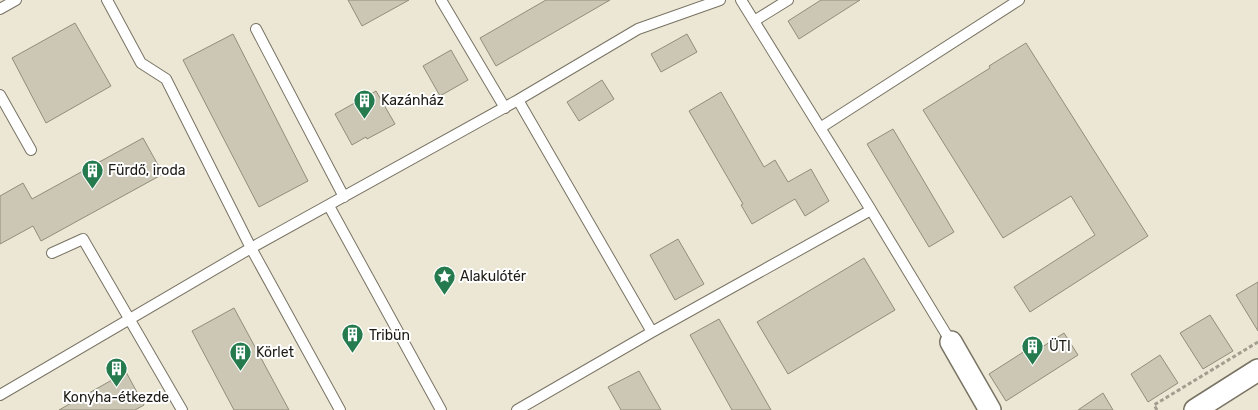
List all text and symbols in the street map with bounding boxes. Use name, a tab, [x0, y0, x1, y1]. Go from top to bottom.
building icon: Kazánház	[353, 88, 377, 119]
place label: Kazánház	[381, 92, 444, 109]
building icon: Fürdő, iroda	[80, 158, 104, 189]
place label: Fürdő, iroda	[108, 162, 185, 179]
place icon: Alakulótér	[432, 264, 456, 295]
place label: Alakulótér	[460, 268, 527, 285]
building icon: Tribün	[341, 323, 365, 354]
place label: Tribün	[369, 327, 410, 344]
building icon: ÜTI	[1021, 334, 1045, 365]
place label: ÜTI	[1049, 338, 1071, 355]
building icon: Körlet	[228, 340, 252, 371]
place label: Körlet	[256, 344, 295, 361]
building icon: Konyha-étkezde	[104, 357, 128, 388]
place label: Konyha-étkezde	[63, 389, 169, 406]

